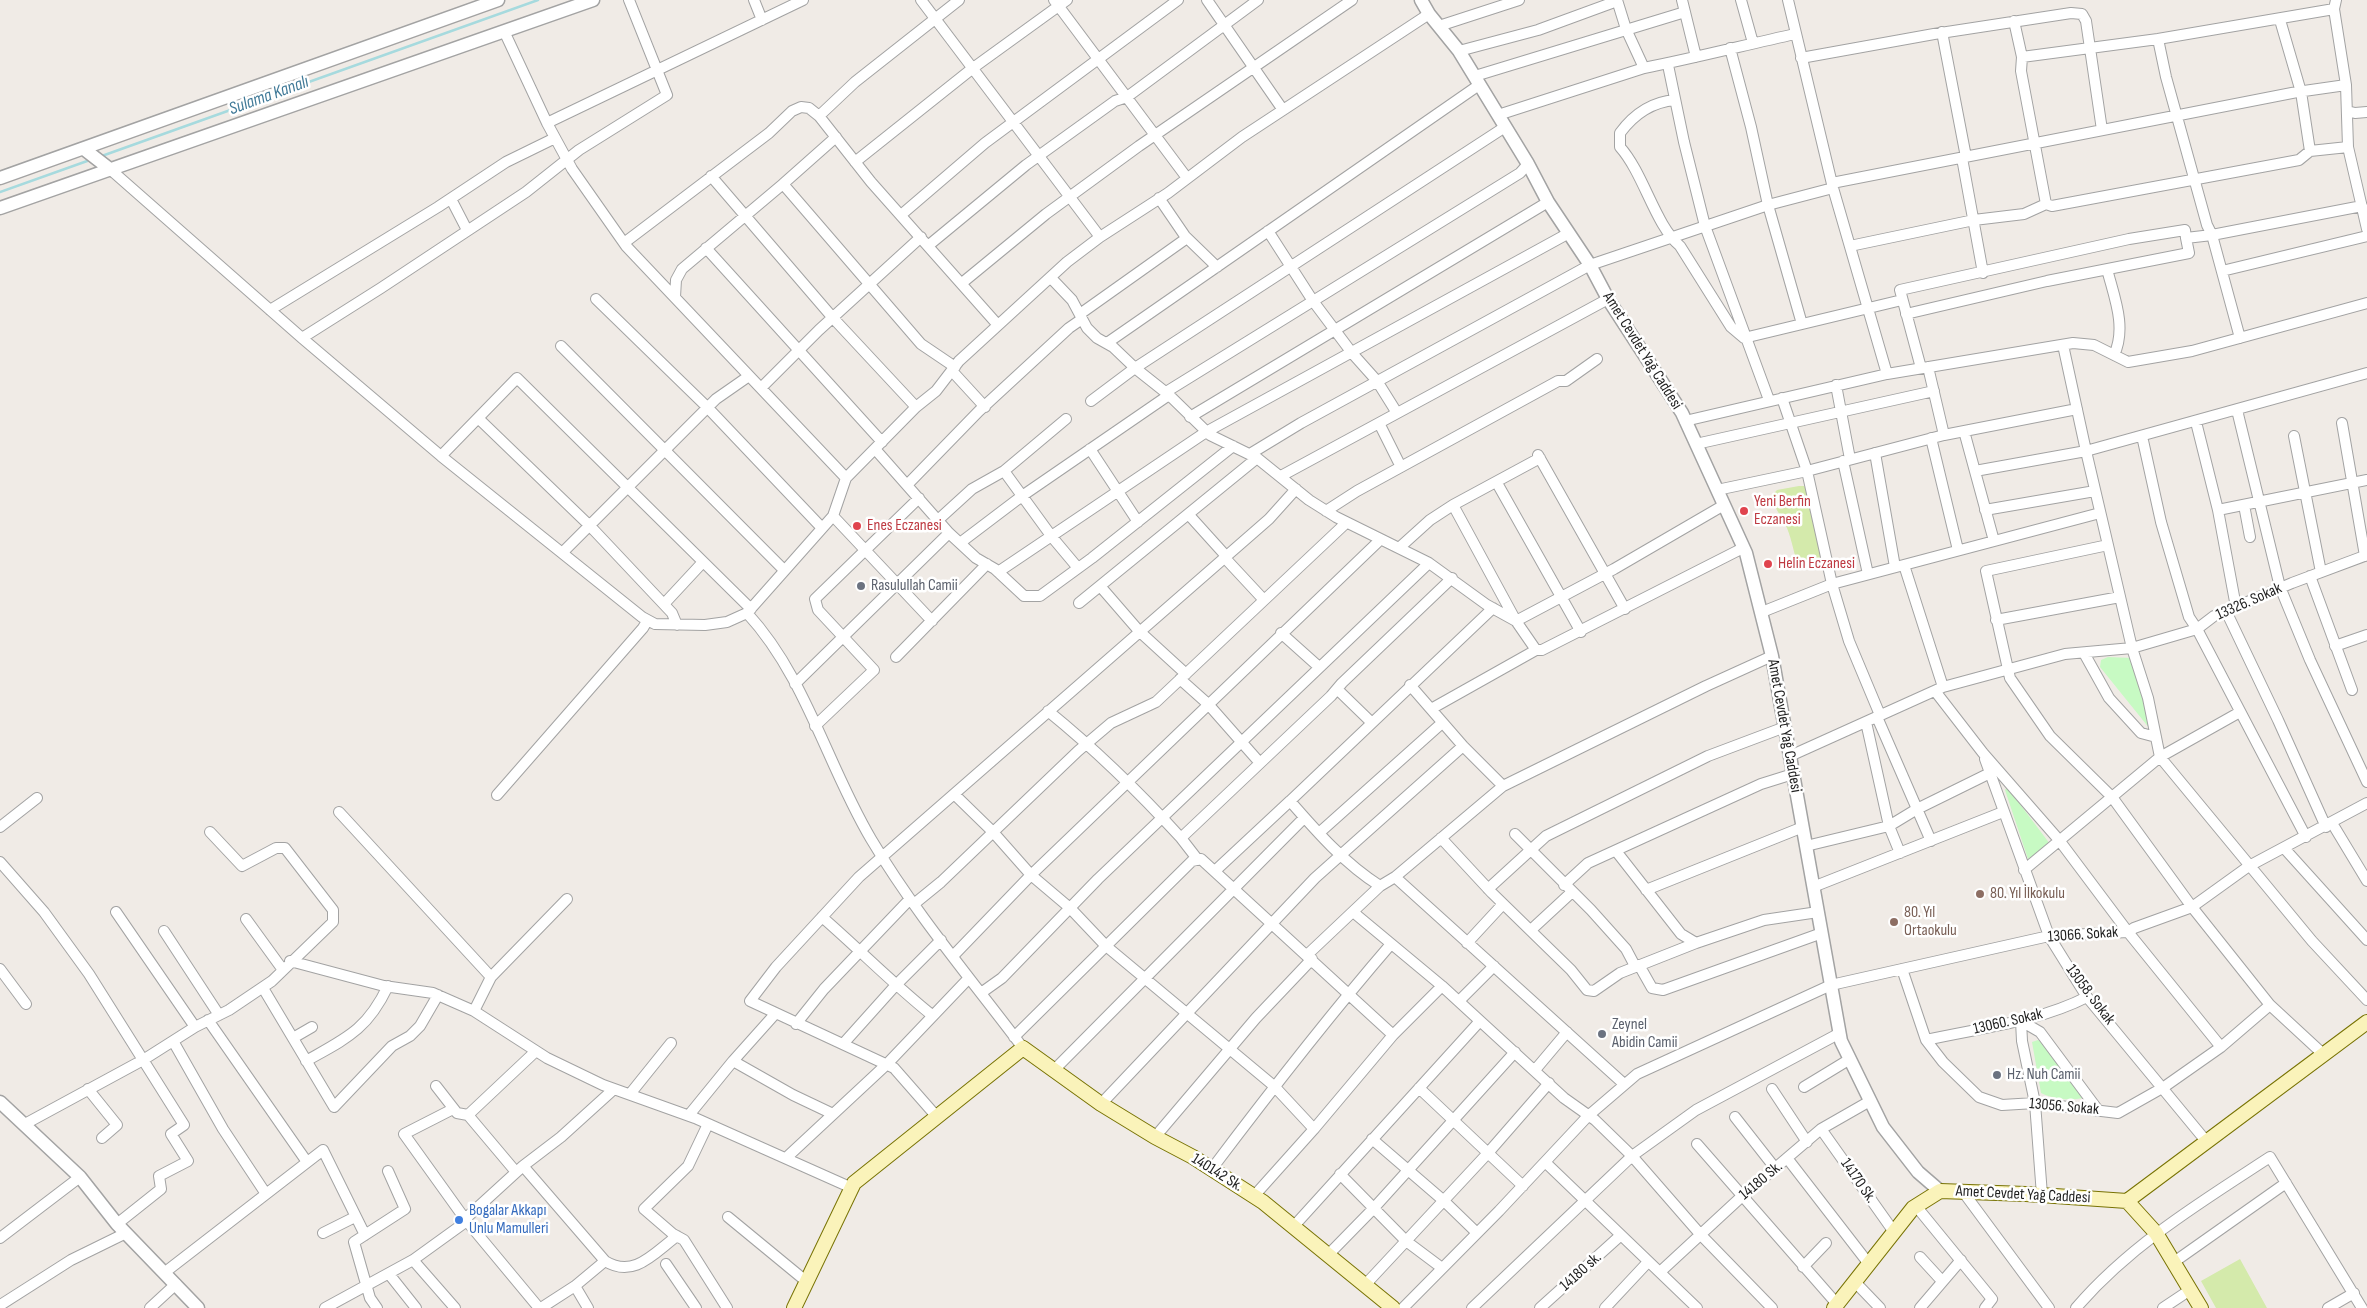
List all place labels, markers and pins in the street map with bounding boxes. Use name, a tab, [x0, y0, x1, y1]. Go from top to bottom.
place label: Yeni Berfin Eczanesi	[1754, 492, 1811, 530]
marker: Yeni Berfin Eczanesi	[1738, 505, 1750, 517]
place label: Enes Eczanesi	[867, 516, 942, 536]
marker: Enes Eczanesi	[851, 520, 863, 532]
place label: Helin Eczanesi	[1778, 554, 1855, 574]
marker: Helin Eczanesi	[1762, 558, 1774, 570]
place label: Rasulullah Camii	[871, 576, 958, 596]
marker: Rasulullah Camii	[855, 580, 867, 592]
place label: 80. Yıl İlkokulu	[1990, 884, 2065, 904]
marker: 80. Yıl İlkokulu	[1974, 888, 1986, 900]
place label: 80. Yıl Ortaokulu	[1904, 903, 1957, 941]
marker: 80. Yıl Ortaokulu	[1888, 916, 1900, 928]
place label: Zeynel Abidin Camii	[1612, 1015, 1678, 1053]
marker: Zeynel Abidin Camii	[1596, 1028, 1608, 1040]
place label: Hz. Nuh Camii	[2007, 1065, 2081, 1085]
marker: Hz. Nuh Camii	[1991, 1069, 2003, 1081]
place label: Bogalar Akkapı Unlu Mamulleri	[469, 1201, 549, 1239]
marker: Bogalar Akkapı Unlu Mamulleri	[453, 1214, 465, 1226]

